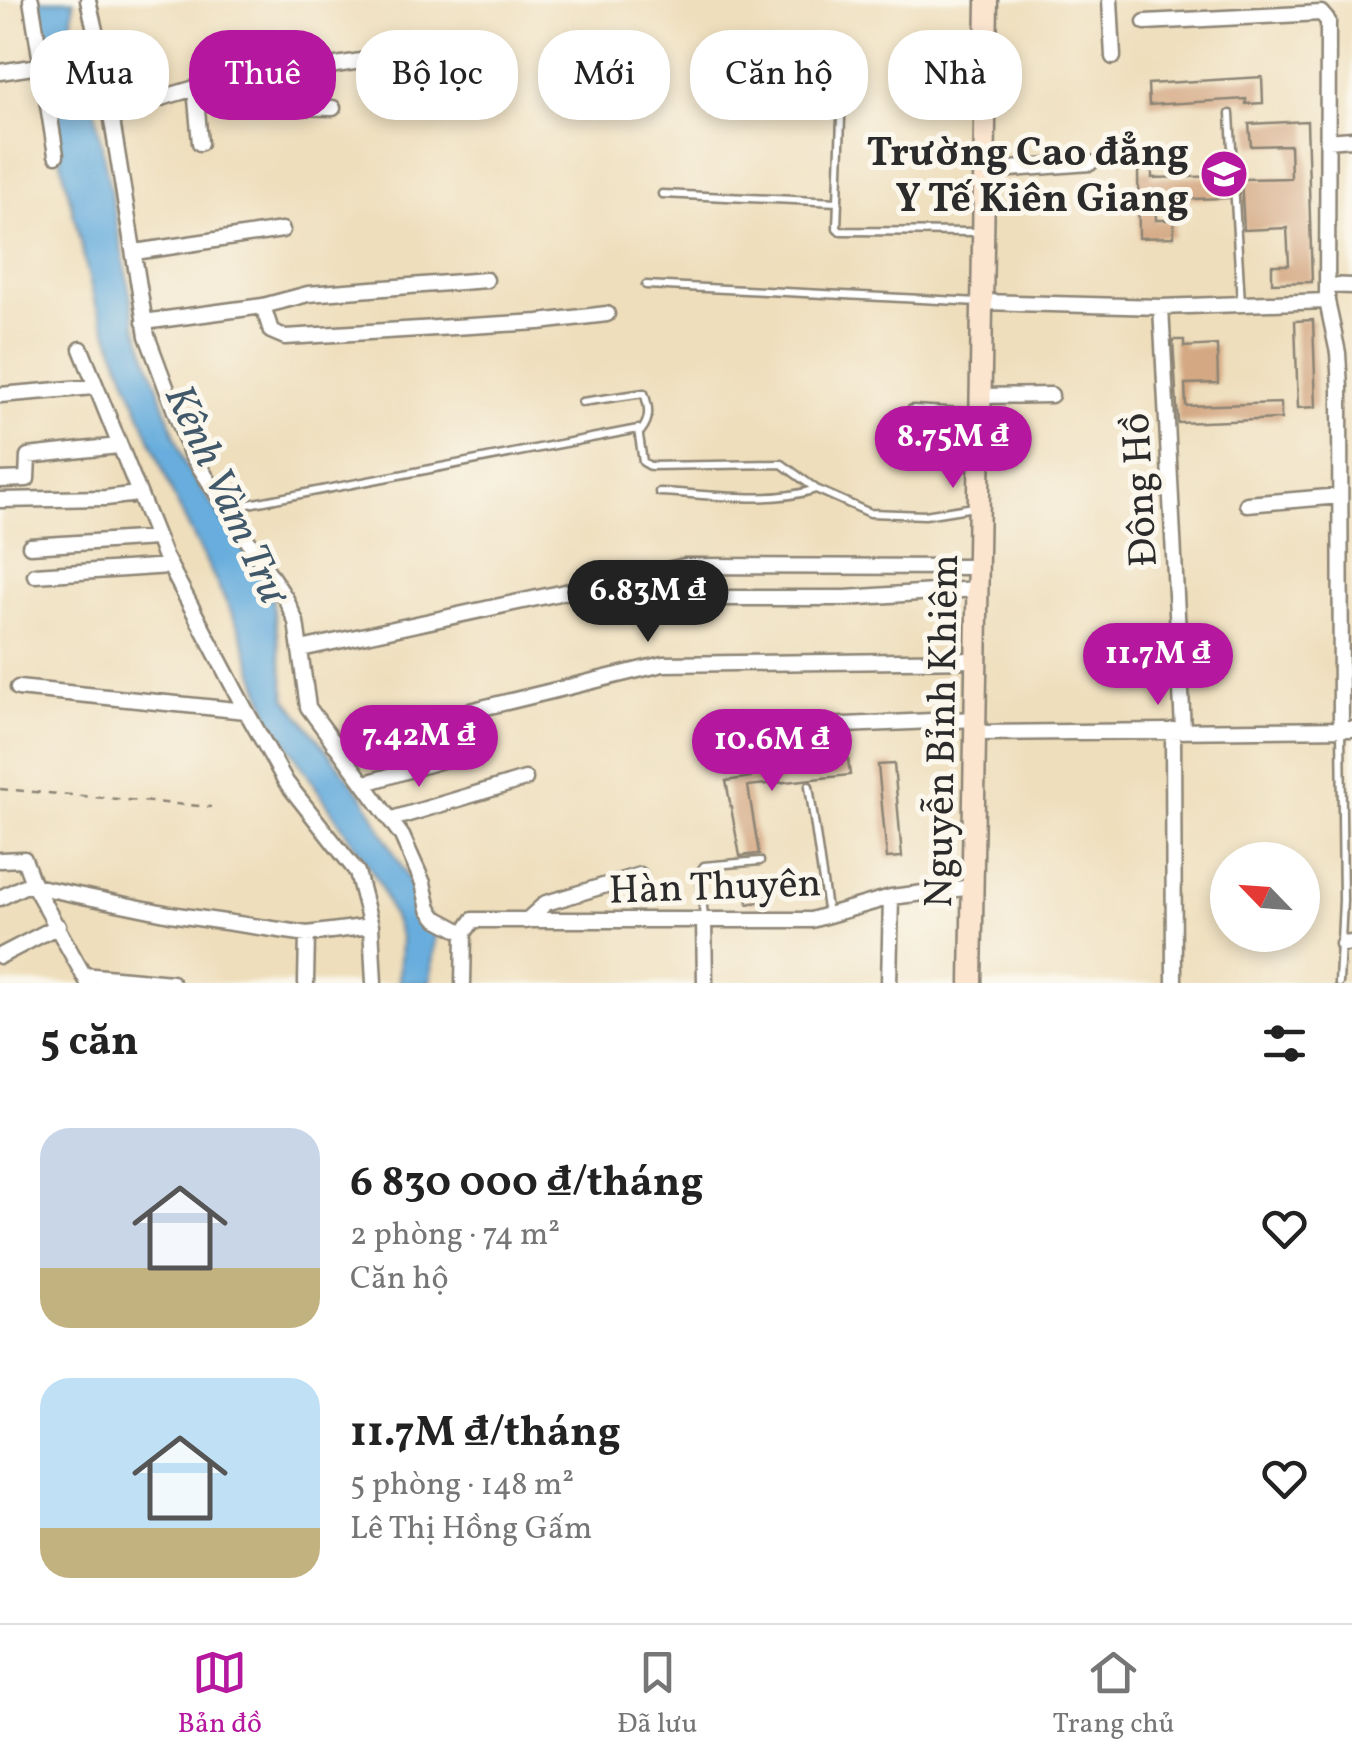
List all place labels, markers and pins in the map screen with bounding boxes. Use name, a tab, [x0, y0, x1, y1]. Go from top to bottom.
place label: Trường Cao đẳng Y Tế Kiên Giang	[866, 127, 1189, 229]
school or university icon: Trường Cao đẳng Y Tế Kiên Giang	[1198, 148, 1250, 200]
pin: 8.75M ₫	[861, 406, 1045, 491]
pin: 6.83M ₫	[556, 560, 740, 645]
pin: 11.7M ₫	[1066, 623, 1250, 708]
pin: 7.42M ₫	[327, 705, 511, 790]
pin: 10.6M ₫	[680, 709, 864, 794]

